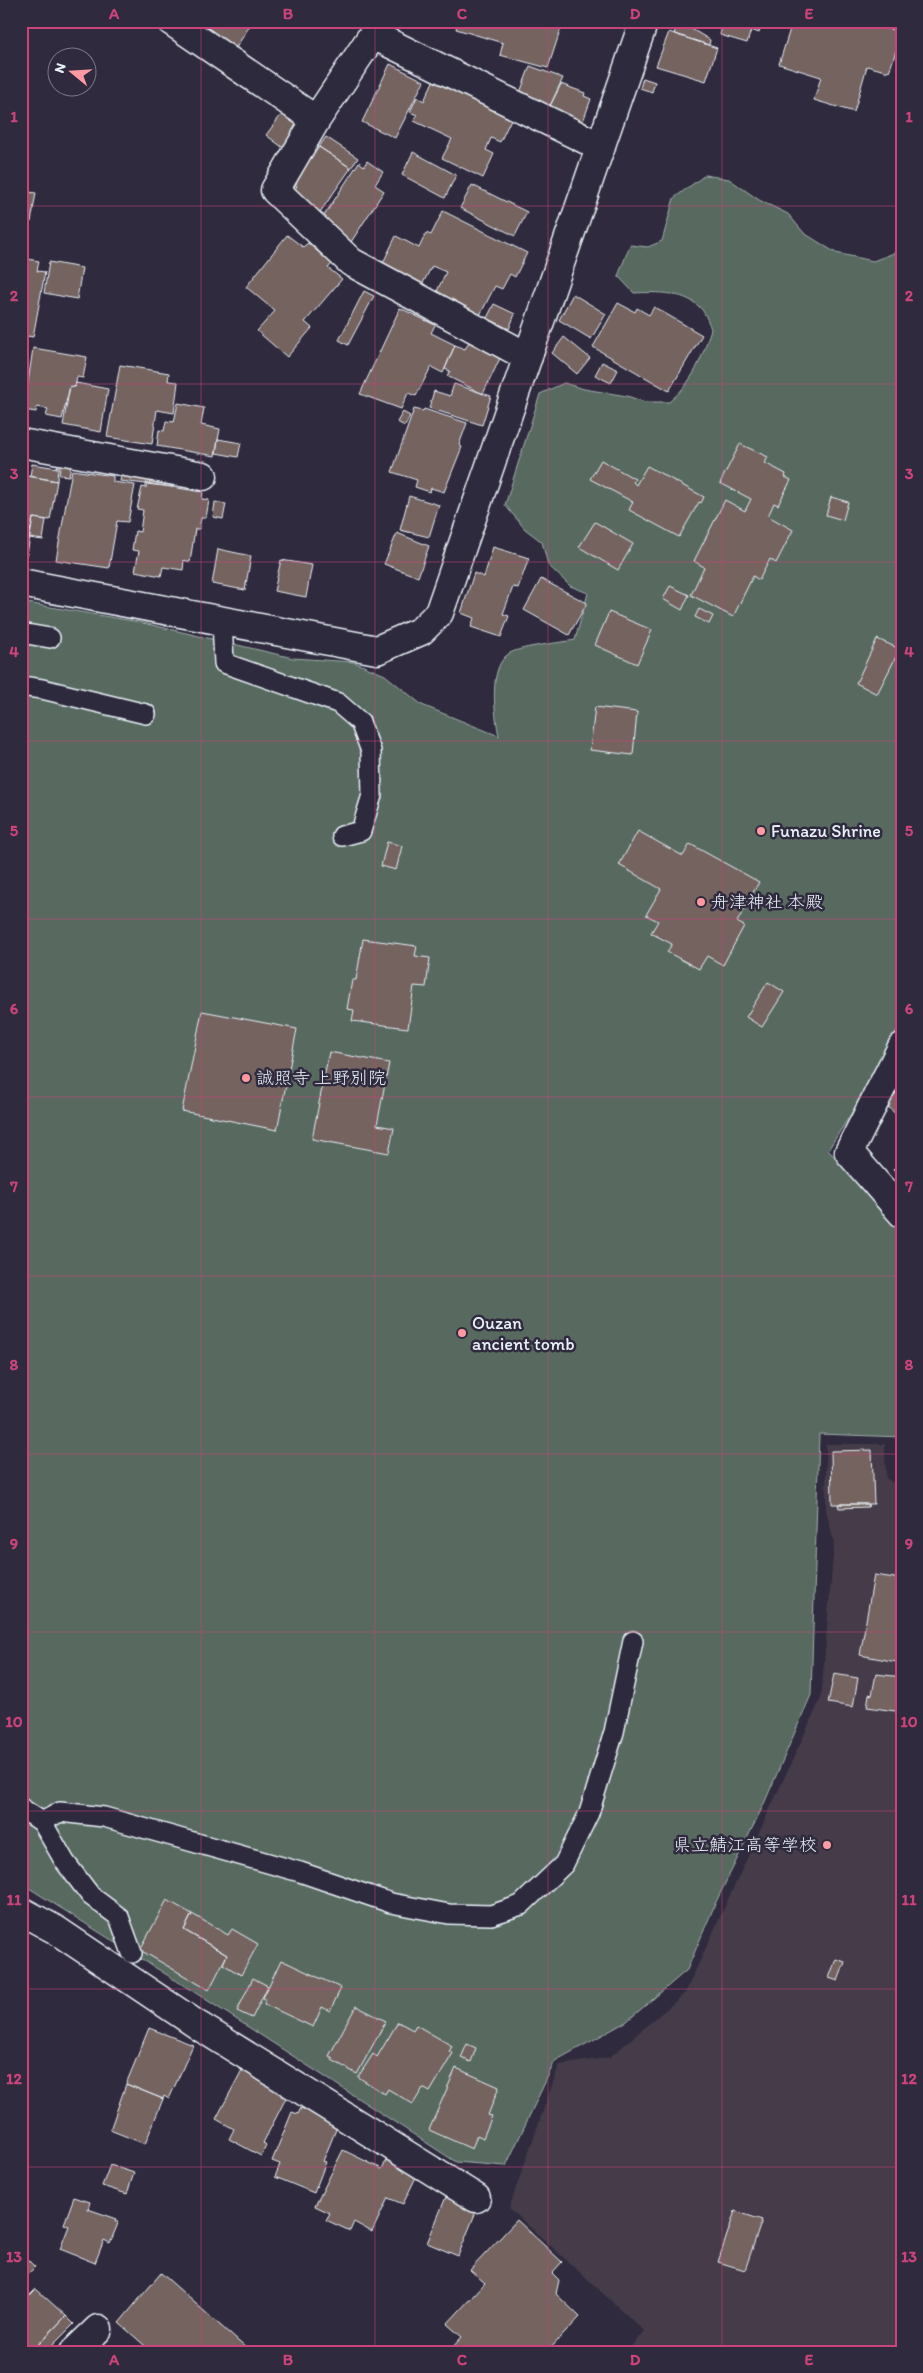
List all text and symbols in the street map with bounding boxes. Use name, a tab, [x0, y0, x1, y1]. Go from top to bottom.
text: A	[108, 4, 120, 23]
text: B	[283, 4, 294, 23]
text: C	[457, 4, 468, 23]
text: D	[630, 4, 641, 23]
text: E	[805, 4, 814, 23]
north arrow	[48, 48, 98, 98]
text: N	[51, 61, 70, 75]
text: 1	[10, 107, 18, 126]
text: 1	[905, 107, 913, 126]
text: 2	[10, 286, 19, 305]
text: 2	[905, 286, 914, 305]
text: 3	[10, 464, 19, 483]
text: 3	[905, 464, 914, 483]
text: 4	[9, 642, 19, 661]
text: 4	[904, 642, 914, 661]
place label: Funazu Shrine	[771, 820, 881, 842]
text: 5	[10, 821, 19, 840]
text: 5	[905, 821, 914, 840]
marker: Funazu Shrine	[755, 825, 767, 837]
place label: 舟津神社 本殿	[711, 891, 823, 913]
marker: 舟津神社 本殿	[695, 896, 707, 908]
text: 6	[10, 999, 19, 1018]
text: 6	[905, 999, 914, 1018]
place label: 誠照寺 上野別院	[256, 1067, 386, 1089]
marker: 誠照寺 上野別院	[240, 1072, 252, 1084]
text: 7	[9, 1177, 18, 1196]
text: 7	[904, 1177, 913, 1196]
place label: Ouzan ancient tomb	[472, 1312, 575, 1355]
marker: Ouzan ancient tomb	[456, 1327, 468, 1339]
text: 8	[10, 1355, 19, 1374]
text: 8	[905, 1355, 914, 1374]
text: 9	[10, 1534, 18, 1553]
text: 9	[905, 1534, 913, 1553]
text: 10	[5, 1712, 23, 1731]
text: 10	[900, 1712, 918, 1731]
place label: 県立鯖江高等学校	[673, 1834, 817, 1856]
marker: 県立鯖江高等学校	[821, 1839, 833, 1851]
text: 11	[7, 1890, 22, 1909]
text: 11	[902, 1890, 917, 1909]
text: 12	[6, 2069, 23, 2088]
text: 12	[901, 2069, 918, 2088]
text: 13	[6, 2247, 22, 2266]
text: 13	[901, 2247, 917, 2266]
text: A	[108, 2350, 120, 2369]
text: B	[283, 2350, 294, 2369]
text: C	[457, 2350, 468, 2369]
text: D	[630, 2350, 641, 2369]
text: E	[805, 2350, 814, 2369]

